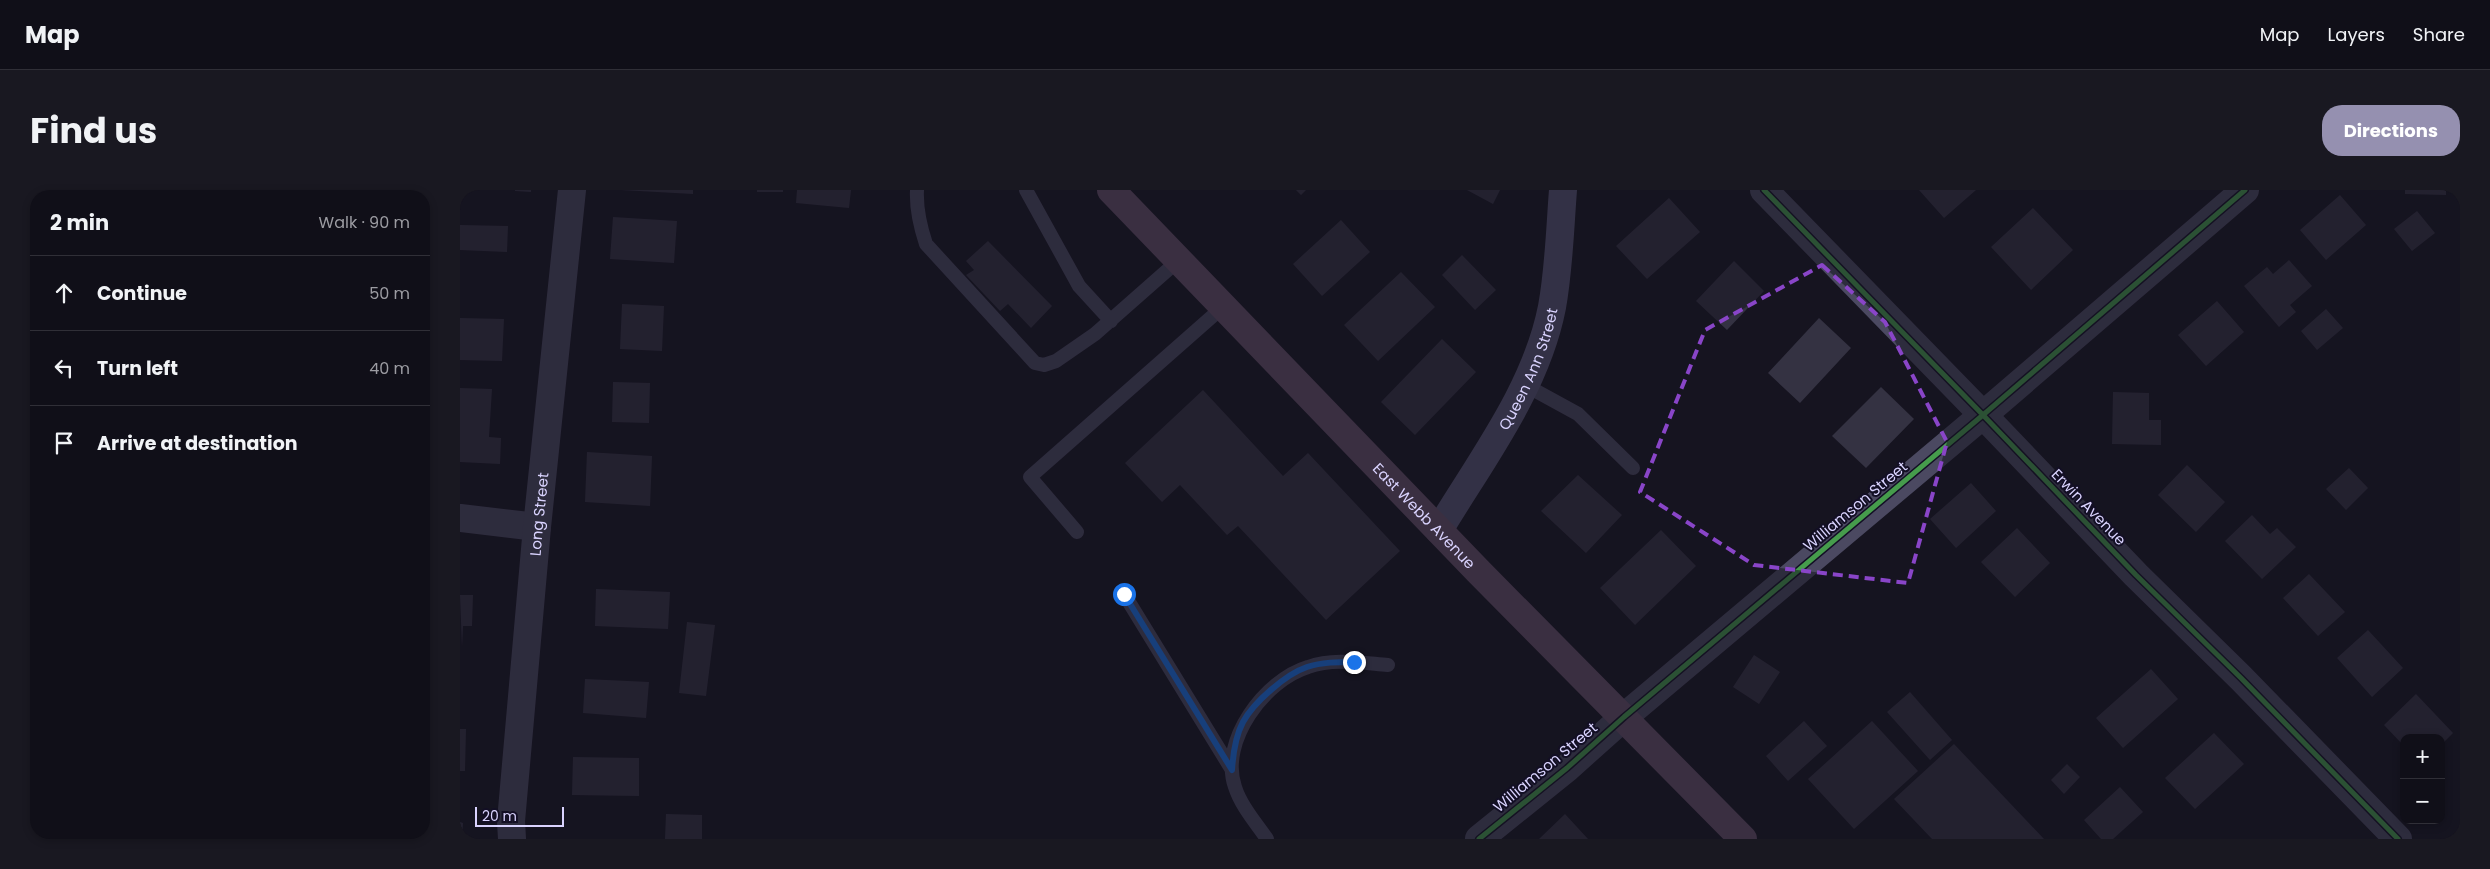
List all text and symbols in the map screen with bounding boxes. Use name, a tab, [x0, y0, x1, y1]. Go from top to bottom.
text: Map	[25, 18, 80, 51]
text: Map	[2260, 22, 2300, 47]
text: Layers	[2328, 22, 2385, 47]
text: Share	[2413, 22, 2465, 47]
button: Directions	[2322, 105, 2460, 156]
text: Find us	[30, 106, 157, 155]
text: 2 min	[50, 208, 109, 237]
text: Walk · 90 m	[319, 211, 410, 234]
icon: ahead	[50, 279, 78, 307]
text: Continue	[97, 280, 187, 307]
text: 50 m	[369, 282, 410, 305]
street label: Queen Ann Street	[1493, 306, 1562, 434]
icon: left	[50, 354, 78, 382]
text: Turn left	[97, 355, 178, 382]
text: 40 m	[369, 357, 410, 380]
icon: arrive	[50, 429, 78, 457]
text: Arrive at destination	[97, 430, 298, 457]
street label: Williamson Street	[1798, 456, 1912, 556]
street label: East Webb Avenue	[1369, 458, 1481, 573]
street label: Erwin Avenue	[2047, 464, 2131, 550]
street label: Long Street	[524, 471, 553, 557]
route start	[1113, 583, 1136, 606]
route end	[1343, 651, 1366, 674]
street label: Williamson Street	[1488, 717, 1602, 817]
map controls	[2400, 734, 2445, 824]
button: +	[2400, 734, 2445, 779]
button: −	[2400, 779, 2445, 824]
scale bar	[475, 804, 564, 827]
text: 20 m	[482, 806, 517, 826]

